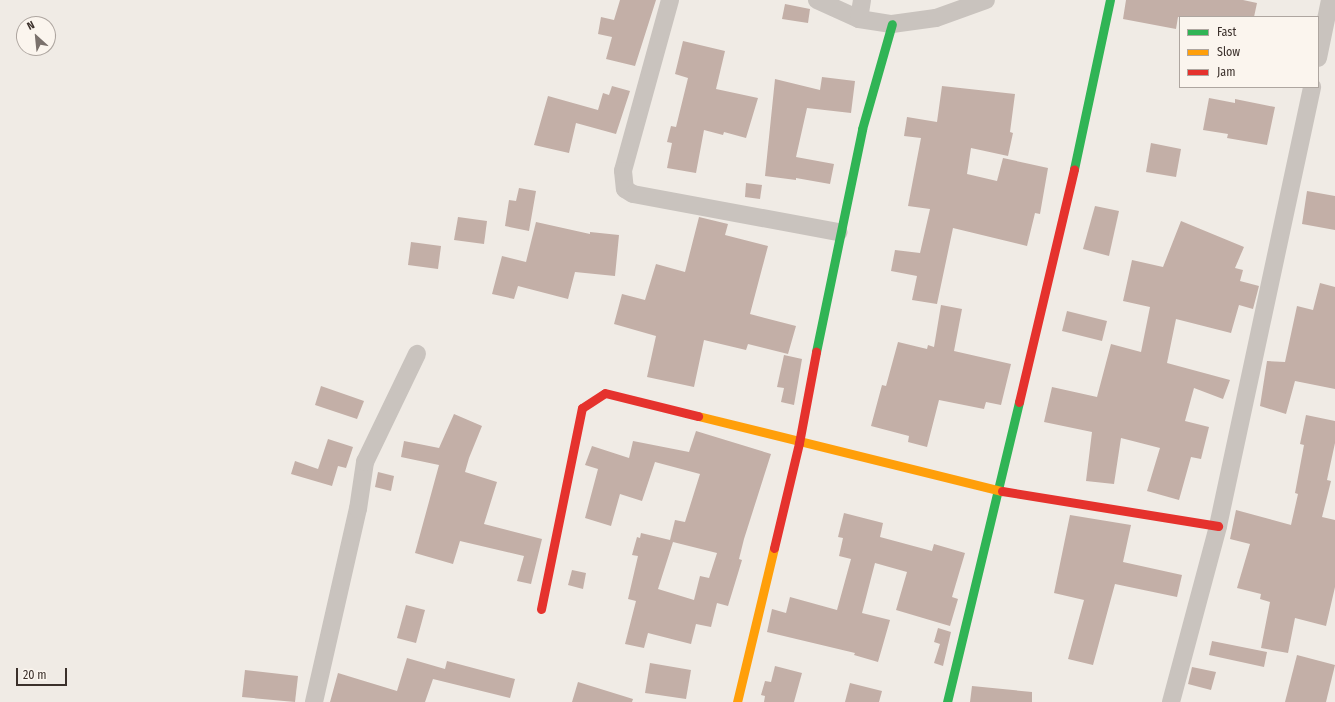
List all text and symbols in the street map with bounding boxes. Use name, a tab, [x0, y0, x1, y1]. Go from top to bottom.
north arrow	[16, 16, 56, 56]
legend	[1179, 16, 1319, 88]
text: N	[25, 18, 37, 33]
text: Fast	[1217, 25, 1236, 39]
text: Slow	[1217, 45, 1240, 59]
text: Jam	[1217, 65, 1235, 79]
scale bar	[18, 660, 69, 686]
text: 20 m	[23, 668, 47, 682]

